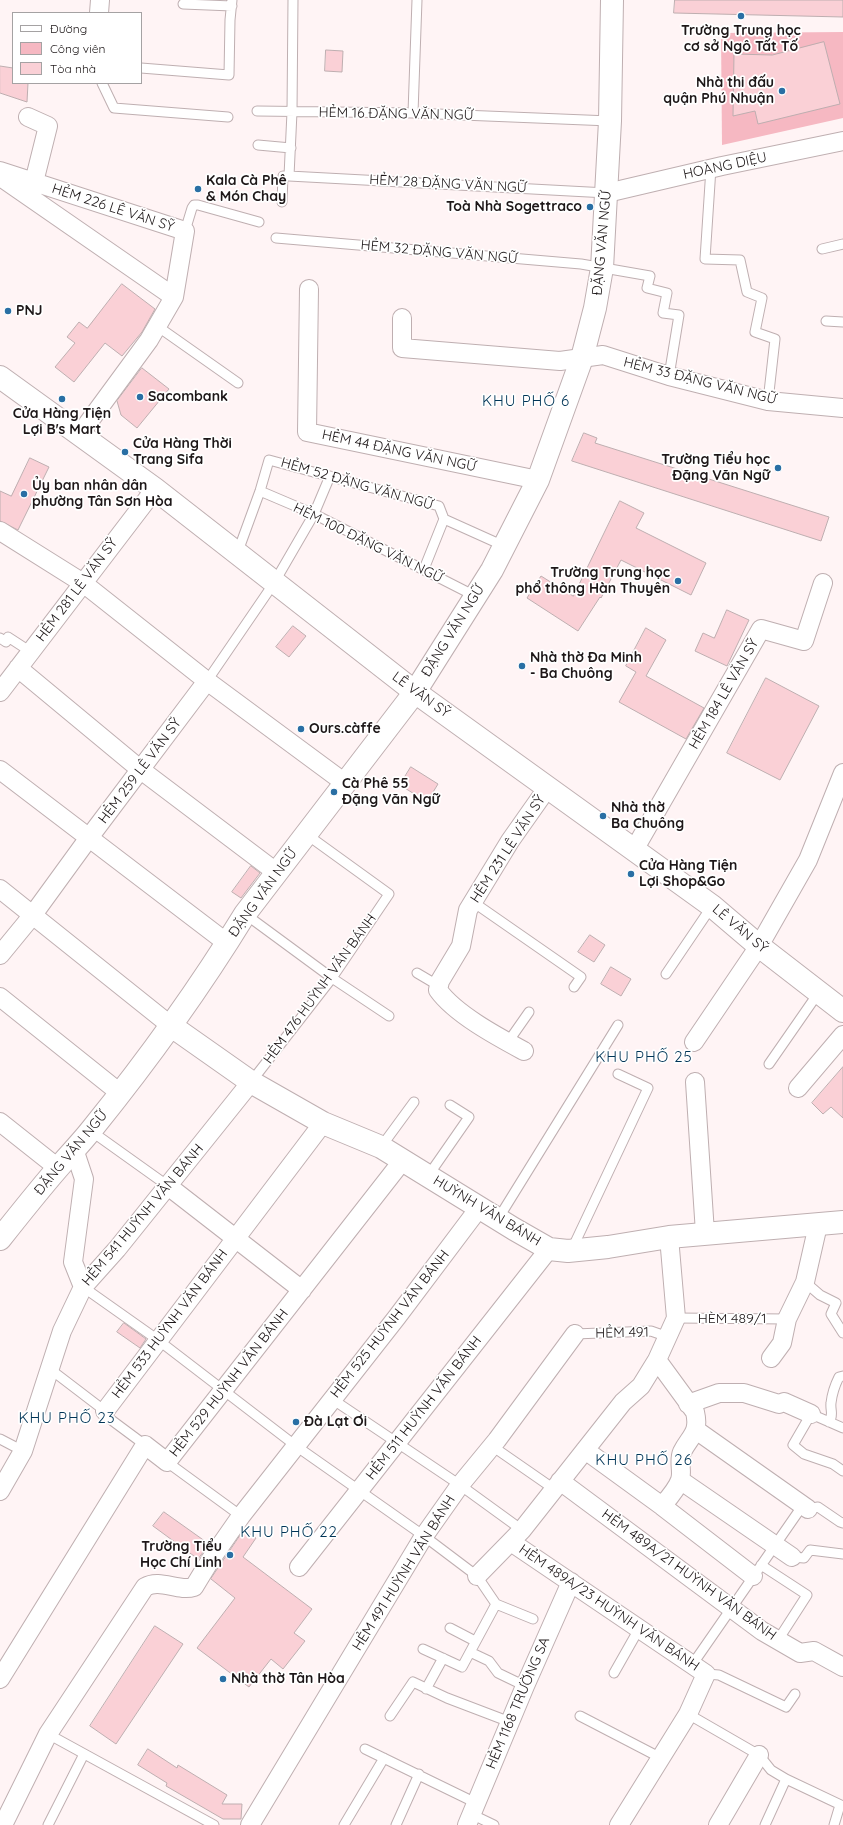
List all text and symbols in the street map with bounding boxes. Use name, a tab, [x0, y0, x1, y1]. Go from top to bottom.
marker: Trường Trung học cơ sở Ngô Tất Tố	[736, 11, 746, 21]
legend	[12, 12, 142, 84]
text: Đường	[50, 21, 87, 36]
place label: Trường Trung học cơ sở Ngô Tất Tố	[681, 23, 801, 56]
text: Công viên	[50, 41, 105, 56]
text: Tòa nhà	[50, 61, 96, 76]
place label: Nhà thi đấu quận Phú Nhuận	[663, 75, 774, 108]
marker: Nhà thi đấu quận Phú Nhuận	[777, 86, 787, 96]
street label: HẺM 16 ĐẶNG VĂN NGỮ	[318, 104, 474, 124]
street label: HOÀNG DIỆU	[682, 149, 768, 183]
street label: HẺM 28 ĐẶNG VĂN NGỮ	[369, 171, 527, 197]
place label: Kala Cà Phê & Món Chay	[206, 173, 287, 206]
street label: HẺM 226 LÊ VĂN SỸ	[50, 180, 176, 236]
marker: Kala Cà Phê & Món Chay	[193, 184, 203, 194]
street label: ĐẶNG VĂN NGỮ	[589, 190, 615, 296]
place label: Toà Nhà Sogettraco	[446, 199, 582, 215]
marker: Toà Nhà Sogettraco	[585, 202, 595, 212]
street label: HẺM 32 ĐẶNG VĂN NGỮ	[360, 237, 518, 267]
place label: PNJ	[16, 303, 42, 319]
marker: PNJ	[3, 306, 13, 316]
street label: HẺM 33 ĐẶNG VĂN NGỮ	[622, 354, 778, 408]
place label: Sacombank	[148, 389, 228, 405]
marker: Sacombank	[135, 392, 145, 402]
district label: KHU PHỐ 6	[482, 392, 570, 410]
marker: Cửa Hàng Tiện Lợi B's Mart	[57, 394, 67, 404]
place label: Cửa Hàng Tiện Lợi B's Mart	[13, 406, 111, 438]
street label: HẺM 44 ĐẶNG VĂN NGỮ	[320, 426, 478, 476]
place label: Cửa Hàng Thời Trang Sifa	[133, 436, 232, 468]
marker: Cửa Hàng Thời Trang Sifa	[120, 447, 130, 457]
place label: Trường Tiểu học Đặng Văn Ngữ	[661, 452, 770, 484]
street label: HẺM 52 ĐẶNG VĂN NGỮ	[279, 454, 435, 514]
marker: Trường Tiểu học Đặng Văn Ngữ	[773, 463, 783, 473]
place label: Ủy ban nhân dân phường Tân Sơn Hòa	[32, 478, 173, 510]
marker: Ủy ban nhân dân phường Tân Sơn Hòa	[19, 489, 29, 499]
street label: HẺM 100 ĐẶNG VĂN NGỮ	[291, 499, 445, 587]
street label: HẺM 281 LÊ VĂN SỸ	[33, 535, 121, 645]
place label: Trường Trung học phổ thông Hàn Thuyên	[515, 565, 670, 598]
marker: Trường Trung học phổ thông Hàn Thuyên	[673, 576, 683, 586]
street label: ĐẶNG VĂN NGỮ	[418, 582, 488, 680]
street label: HẺM 184 LÊ VĂN SỸ	[686, 636, 762, 752]
place label: Nhà thờ Đa Minh - Ba Chuông	[530, 650, 642, 682]
marker: Nhà thờ Đa Minh - Ba Chuông	[517, 661, 527, 671]
street label: LÊ VĂN SỸ	[389, 668, 453, 722]
street label: HẺM 259 LÊ VĂN SỸ	[95, 715, 185, 827]
place label: Ours.càffe	[309, 721, 381, 737]
marker: Ours.càffe	[296, 724, 306, 734]
place label: Cà Phê 55 Đặng Văn Ngữ	[342, 776, 440, 808]
marker: Cà Phê 55 Đặng Văn Ngữ	[329, 787, 339, 797]
street label: HẺM 231 LÊ VĂN SỸ	[467, 792, 549, 906]
place label: Nhà thờ Ba Chuông	[611, 800, 684, 832]
marker: Nhà thờ Ba Chuông	[598, 811, 608, 821]
street label: ĐẶNG VĂN NGỮ	[225, 846, 301, 940]
place label: Cửa Hàng Tiện Lợi Shop&Go	[639, 858, 737, 890]
marker: Cửa Hàng Tiện Lợi Shop&Go	[626, 869, 636, 879]
street label: LÊ VĂN SỸ	[709, 901, 771, 957]
street label: HẺM 476 HUỲNH VĂN BÁNH	[260, 911, 380, 1067]
district label: KHU PHỐ 25	[595, 1048, 693, 1066]
street label: ĐẶNG VĂN NGỮ	[31, 1107, 111, 1199]
street label: HẺM 541 HUỲNH VĂN BÁNH	[79, 1141, 207, 1289]
street label: HUỲNH VĂN BÁNH	[430, 1172, 544, 1250]
street label: HẺM 533 HUỲNH VĂN BÁNH	[108, 1246, 232, 1402]
street label: HẺM 525 HUỲNH VĂN BÁNH	[327, 1247, 453, 1401]
street label: HẺM 529 HUỲNH VĂN BÁNH	[166, 1306, 292, 1460]
street label: HÈM 489/1	[698, 1311, 766, 1327]
street label: HẺM 491	[595, 1324, 649, 1342]
street label: HẺM 511 HUỲNH VĂN BÁNH	[363, 1333, 485, 1483]
district label: KHU PHỐ 23	[18, 1409, 116, 1427]
place label: Đà Lạt Ơi	[304, 1414, 367, 1430]
marker: Đà Lạt Ơi	[291, 1417, 301, 1427]
district label: KHU PHỐ 26	[595, 1451, 693, 1469]
street label: HẺM 491 HUỲNH VĂN BÁNH	[349, 1492, 459, 1654]
street label: HẺM 489A/21 HUỲNH VĂN BÁNH	[598, 1506, 780, 1644]
district label: KHU PHỐ 22	[240, 1523, 338, 1541]
place label: Trường Tiểu Học Chí Linh	[140, 1539, 222, 1572]
street label: HẺM 489A/23 HUỲNH VĂN BÁNH	[516, 1541, 702, 1675]
marker: Trường Tiểu Học Chí Linh	[225, 1550, 235, 1560]
street label: HẺM 1168 TRƯỜNG SA	[483, 1634, 553, 1772]
place label: Nhà thờ Tân Hòa	[231, 1671, 345, 1687]
marker: Nhà thờ Tân Hòa	[218, 1674, 228, 1684]

